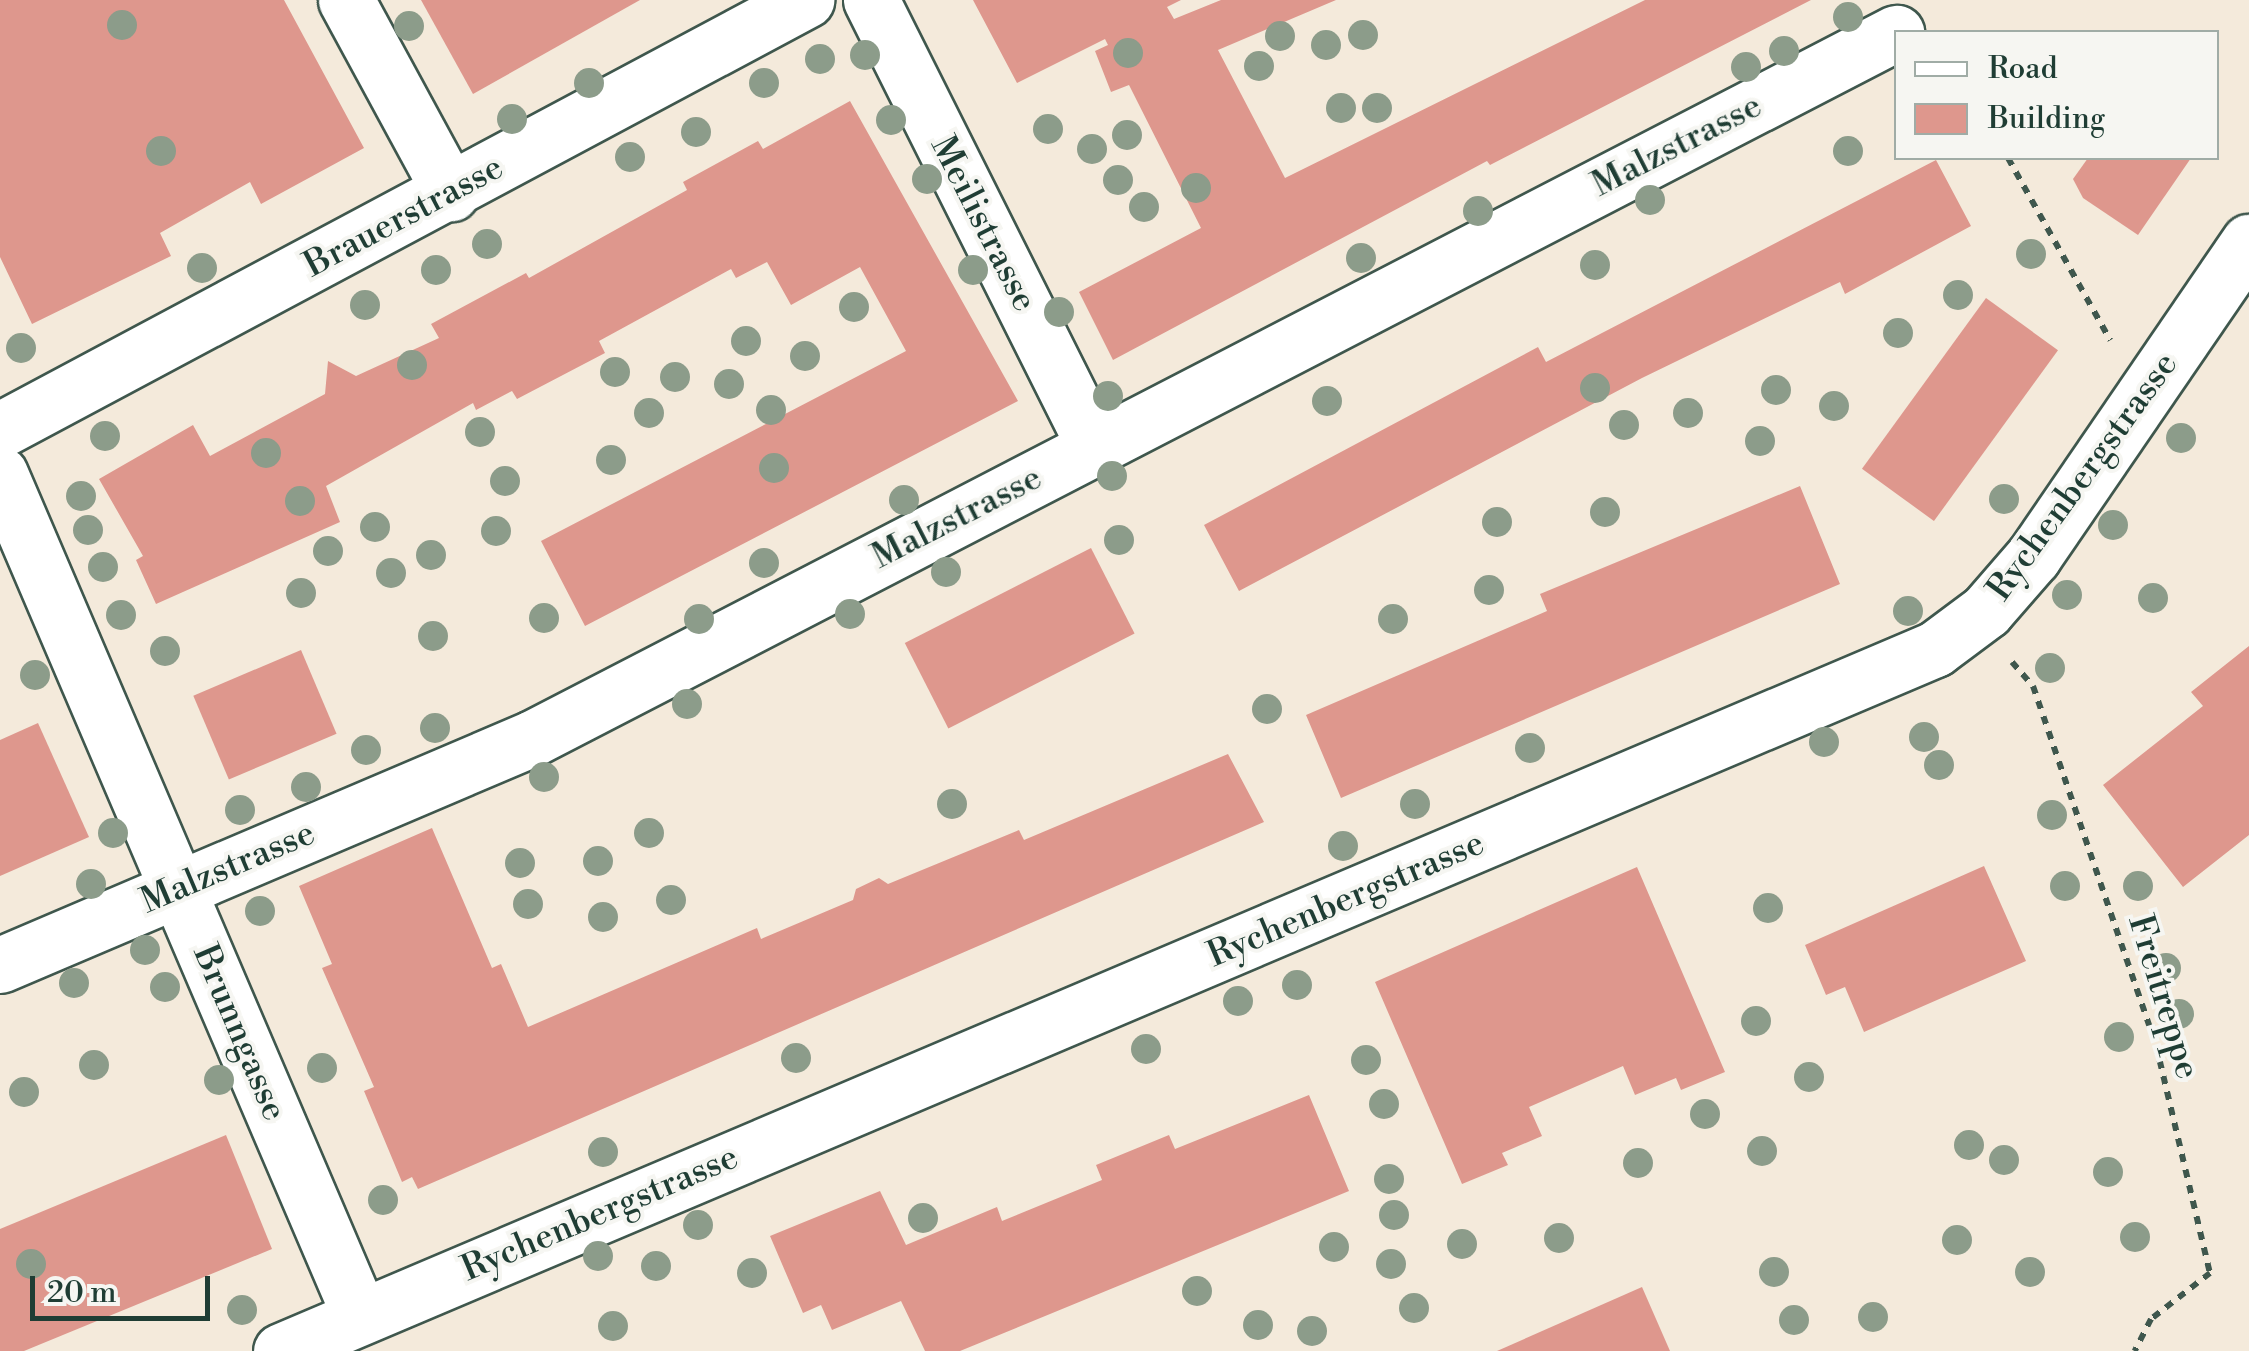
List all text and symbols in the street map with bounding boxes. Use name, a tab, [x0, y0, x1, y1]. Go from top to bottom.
legend	[1894, 30, 2219, 160]
text: Road	[1988, 50, 2058, 88]
street label: Malzstrasse	[1585, 85, 1769, 207]
text: Building	[1988, 100, 2105, 138]
street label: Meilistrasse	[921, 129, 1045, 319]
street label: Brauerstrasse	[297, 147, 511, 287]
street label: Rychenbergstrasse	[1979, 345, 2187, 609]
street label: Malzstrasse	[865, 457, 1049, 579]
street label: Malzstrasse	[135, 813, 321, 923]
street label: Rychenbergstrasse	[1201, 823, 1491, 977]
street label: Freitreppe	[2118, 910, 2208, 1084]
street label: Brunngasse	[183, 939, 295, 1127]
street label: Rychenbergstrasse	[455, 1137, 745, 1291]
scale bar	[35, 1256, 215, 1318]
text: 20 m	[47, 1274, 116, 1312]

